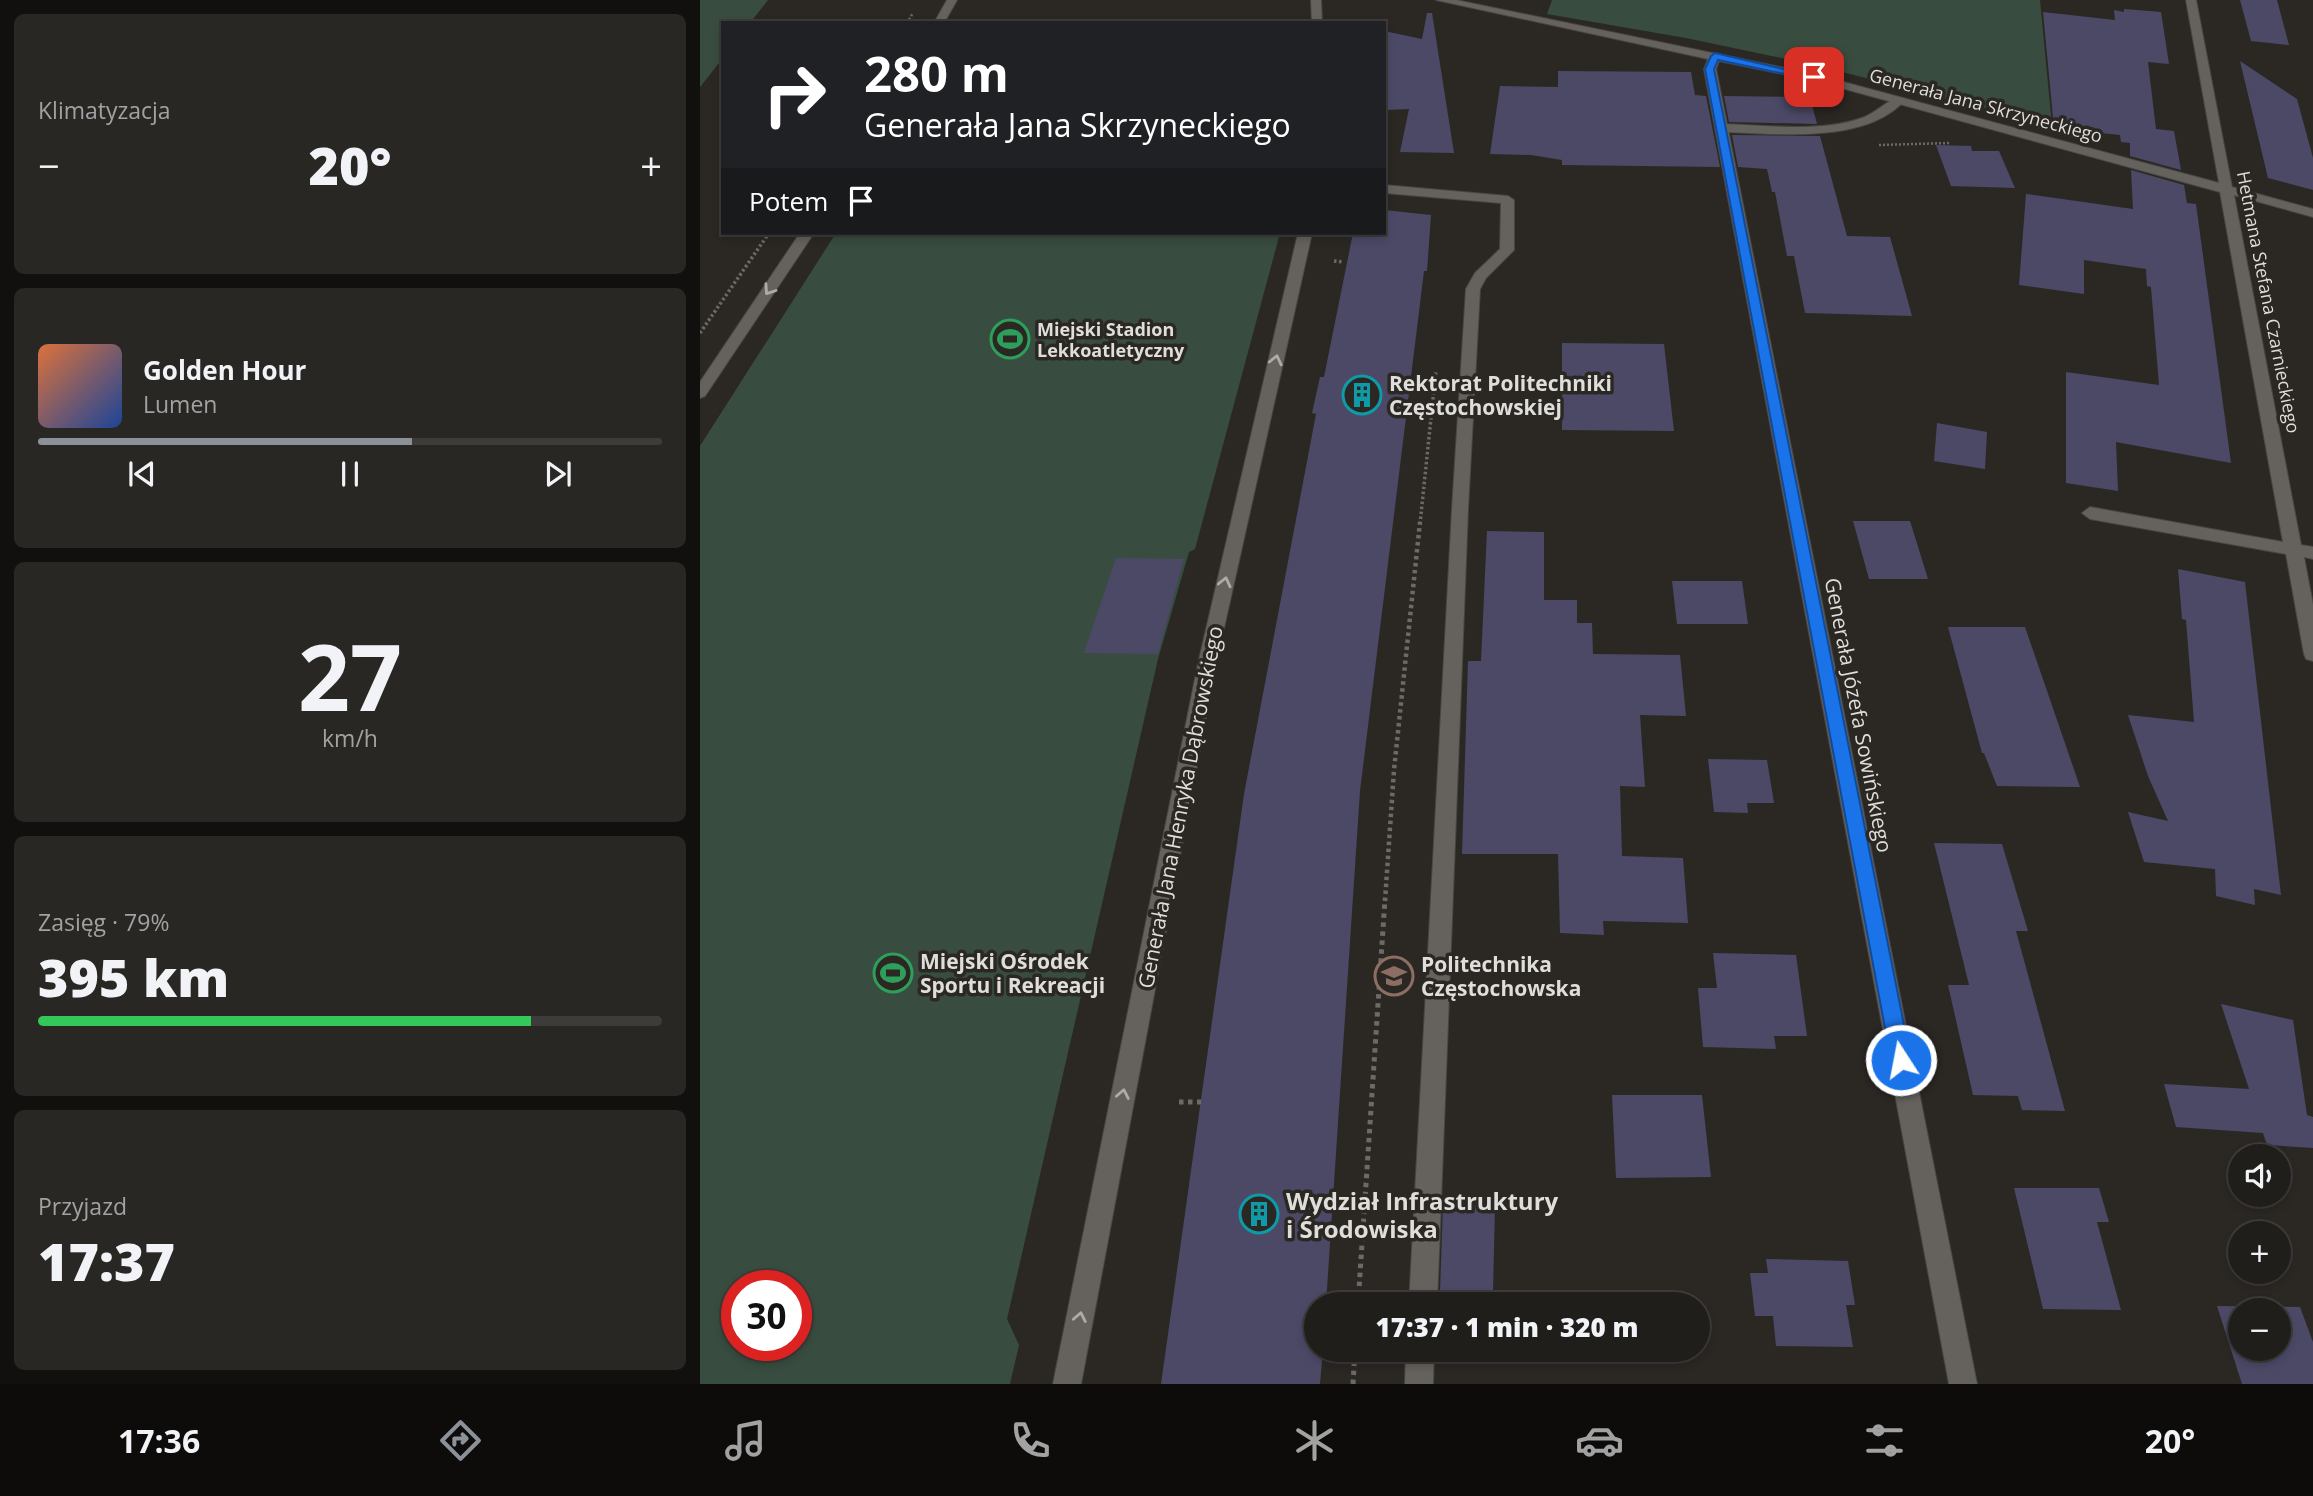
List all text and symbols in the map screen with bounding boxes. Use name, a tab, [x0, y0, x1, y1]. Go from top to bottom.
text: 280 m	[864, 40, 1009, 106]
pin	[1784, 47, 1844, 107]
icon: right	[749, 49, 840, 140]
icon: arrive	[1795, 58, 1833, 96]
street label: Generała Jana Skrzyneckiego	[1867, 62, 2105, 148]
text: Klimatyzacja	[38, 94, 171, 126]
text: Generała Jana Skrzyneckiego	[864, 103, 1291, 146]
text: 20°	[309, 129, 391, 200]
text: −	[38, 139, 60, 191]
text: +	[640, 139, 662, 191]
street label: Hetmana Stefana Czarnieckiego	[2232, 169, 2306, 435]
icon: arrive	[842, 182, 880, 220]
text: Potem	[749, 183, 828, 219]
one-way arrow	[764, 282, 777, 295]
place label: Miejski Stadion Lekkoatletyczny	[1037, 317, 1185, 362]
sports icon: Miejski Stadion Lekkoatletyczny	[989, 318, 1031, 360]
text: Golden Hour	[143, 352, 306, 388]
one-way arrow	[1267, 354, 1282, 366]
place label: Rektorat Politechniki Częstochowskiej	[1389, 369, 1612, 421]
building icon: Rektorat Politechniki Częstochowskiej	[1341, 374, 1383, 416]
text: Lumen	[143, 388, 217, 420]
icon: previous	[123, 455, 161, 493]
icon: pause	[331, 455, 369, 493]
icon: next	[539, 455, 577, 493]
street label: Generała Józefa Sowińskiego	[1819, 575, 1899, 855]
one-way arrow	[1217, 576, 1232, 588]
text: 27	[298, 614, 402, 738]
street label: Generała Jana Henryka Dąbrowskiego	[1131, 623, 1229, 991]
text: km/h	[322, 722, 378, 754]
text: Zasięg · 79%	[38, 906, 169, 938]
text: 395 km	[38, 941, 229, 1012]
place label: Miejski Ośrodek Sportu i Rekreacji	[920, 947, 1105, 999]
place label: Politechnika Częstochowska	[1421, 950, 1581, 1002]
sports icon: Miejski Ośrodek Sportu i Rekreacji	[872, 952, 914, 994]
school or university icon: Politechnika Częstochowska	[1373, 955, 1415, 997]
position arrow	[1864, 1023, 1938, 1097]
one-way arrow	[1115, 1088, 1130, 1100]
map controls	[2228, 1144, 2291, 1361]
button: sound	[2228, 1144, 2291, 1207]
place label: Wydział Infrastruktury i Środowiska	[1286, 1184, 1559, 1245]
text: Przyjazd	[38, 1190, 127, 1222]
building icon: Wydział Infrastruktury i Środowiska	[1238, 1193, 1280, 1235]
button: +	[2228, 1221, 2291, 1284]
text: 17:37	[38, 1225, 175, 1296]
speed limit sign: 30	[721, 1270, 812, 1361]
button: −	[2228, 1298, 2291, 1361]
text: 17:37 · 1 min · 320 m	[1376, 1309, 1638, 1345]
one-way arrow	[1072, 1311, 1087, 1323]
icon: directions	[436, 1416, 485, 1465]
icon: music	[721, 1416, 770, 1465]
icon: phone	[1006, 1416, 1055, 1465]
icon: climate	[1290, 1416, 1339, 1465]
icon: car	[1575, 1416, 1624, 1465]
icon: filters	[1860, 1416, 1909, 1465]
text: 17:36	[118, 1419, 200, 1462]
text: 20°	[2145, 1419, 2195, 1462]

